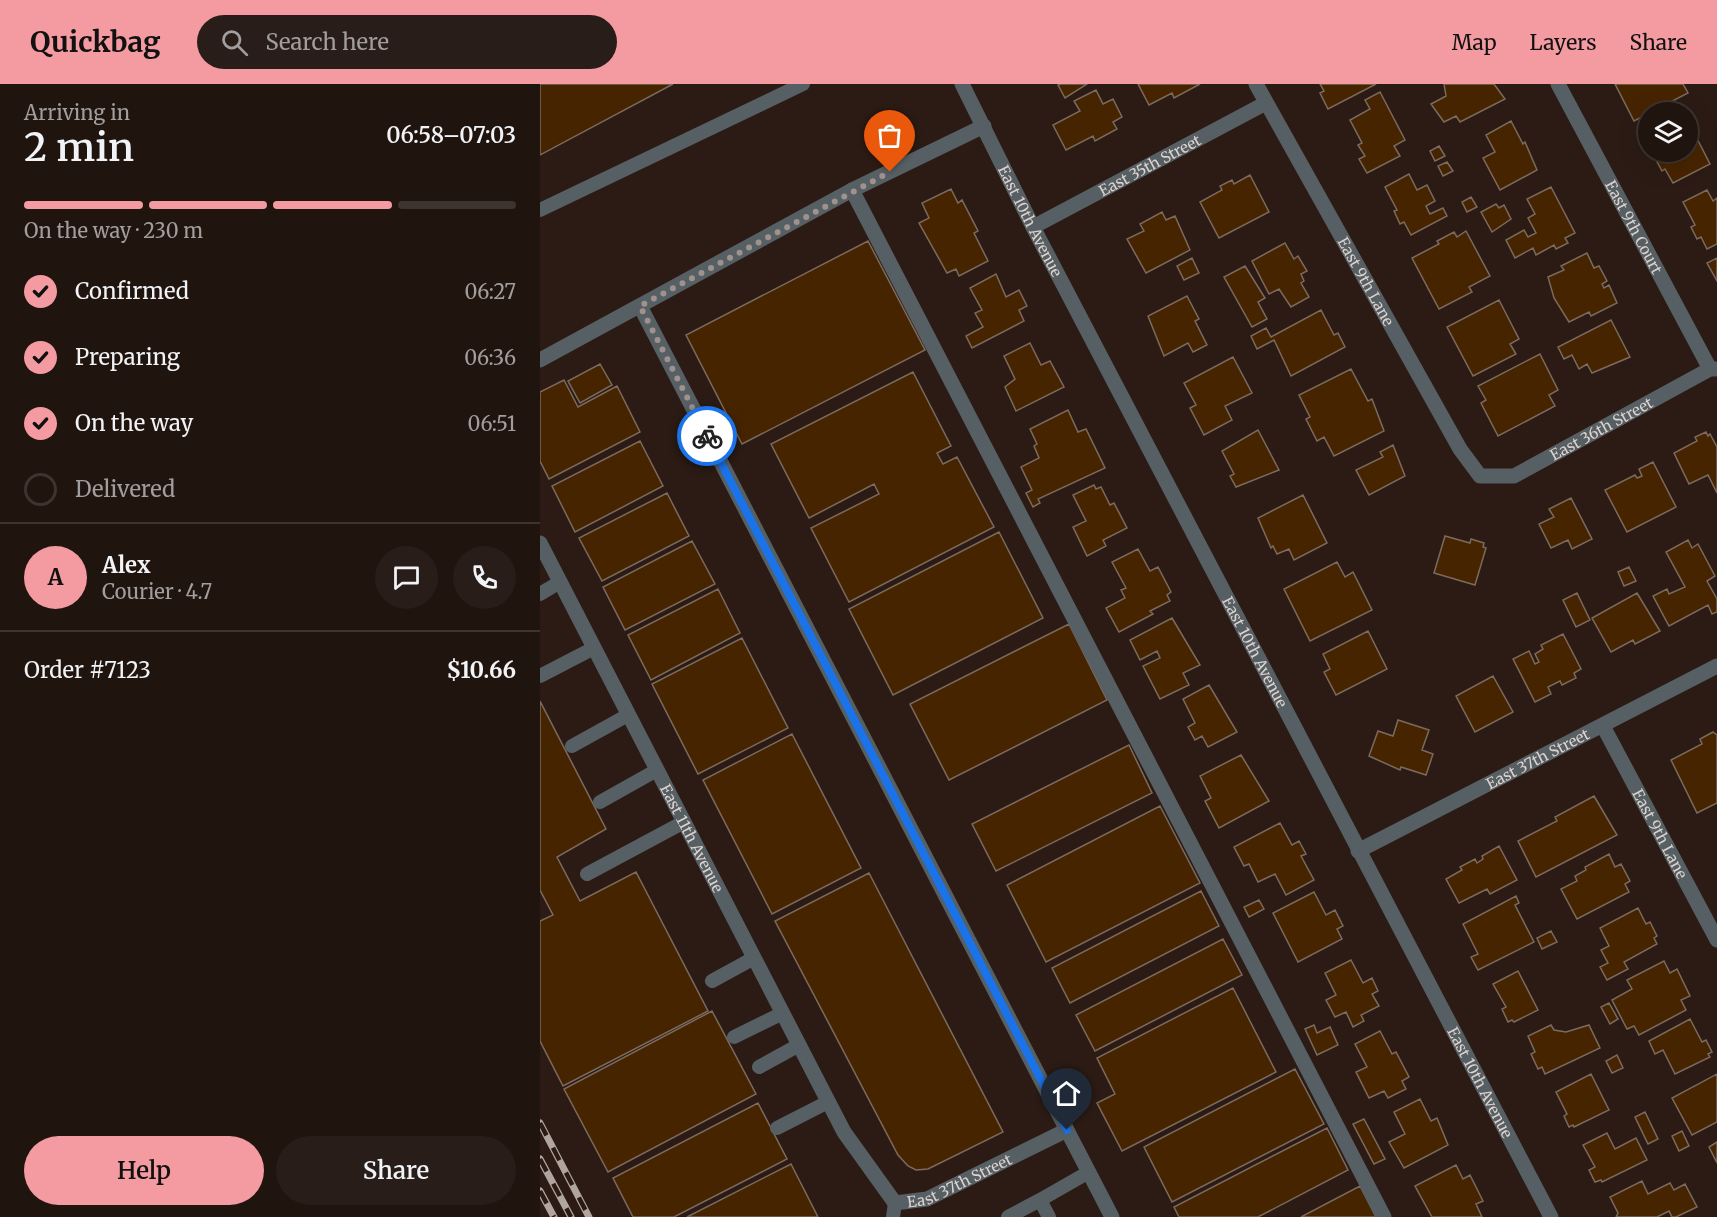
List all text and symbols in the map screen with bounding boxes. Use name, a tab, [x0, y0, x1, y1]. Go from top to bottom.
search box	[197, 15, 617, 69]
text: Quickbag	[30, 24, 161, 60]
icon: search	[218, 26, 251, 59]
text: Search here	[266, 28, 389, 56]
text: Map	[1452, 29, 1497, 56]
text: Layers	[1530, 29, 1597, 56]
text: Share	[1630, 29, 1687, 56]
text: Arriving in	[24, 100, 130, 125]
map controls	[1638, 102, 1698, 162]
button: layers	[1638, 102, 1698, 162]
pin	[864, 110, 915, 172]
icon: bag	[873, 119, 906, 152]
text: 06:58–07:03	[386, 121, 516, 149]
text: 2 min	[24, 123, 134, 172]
street label: East 35th Street	[1095, 130, 1204, 200]
street label: East 10th Avenue	[994, 162, 1067, 280]
street label: East 9th Court	[1601, 177, 1667, 277]
text: On the way · 230 m	[24, 218, 203, 243]
street label: East 9th Lane	[1334, 233, 1399, 329]
icon: check	[24, 275, 57, 308]
text: Confirmed	[75, 277, 189, 305]
text: 06:27	[464, 279, 516, 304]
icon: check	[24, 341, 57, 374]
text: Preparing	[75, 343, 180, 371]
text: 06:36	[464, 345, 516, 370]
street label: East 36th Street	[1546, 393, 1656, 464]
courier	[677, 406, 737, 466]
icon: check	[24, 407, 57, 440]
text: On the way	[75, 409, 193, 437]
text: 06:51	[468, 411, 516, 436]
icon: bike	[691, 420, 724, 453]
text: Delivered	[75, 475, 175, 503]
button: chat	[375, 546, 438, 609]
button: phone	[453, 546, 516, 609]
text: Alex	[102, 551, 151, 579]
text: A	[48, 563, 63, 591]
text: Courier · 4.7	[102, 579, 212, 604]
street label: East 10th Avenue	[1218, 593, 1292, 711]
text: Order #7123	[24, 656, 151, 684]
text: $10.66	[446, 656, 516, 684]
street label: East 37th Street	[1483, 724, 1592, 793]
street label: East 11th Avenue	[656, 781, 728, 896]
street label: East 9th Lane	[1629, 786, 1692, 882]
street label: East 10th Avenue	[1444, 1024, 1517, 1141]
pin	[1041, 1068, 1092, 1130]
icon: home	[1050, 1077, 1083, 1110]
button: Help	[24, 1136, 264, 1205]
button: Share	[276, 1136, 516, 1205]
street label: East 37th Street	[906, 1149, 1015, 1211]

